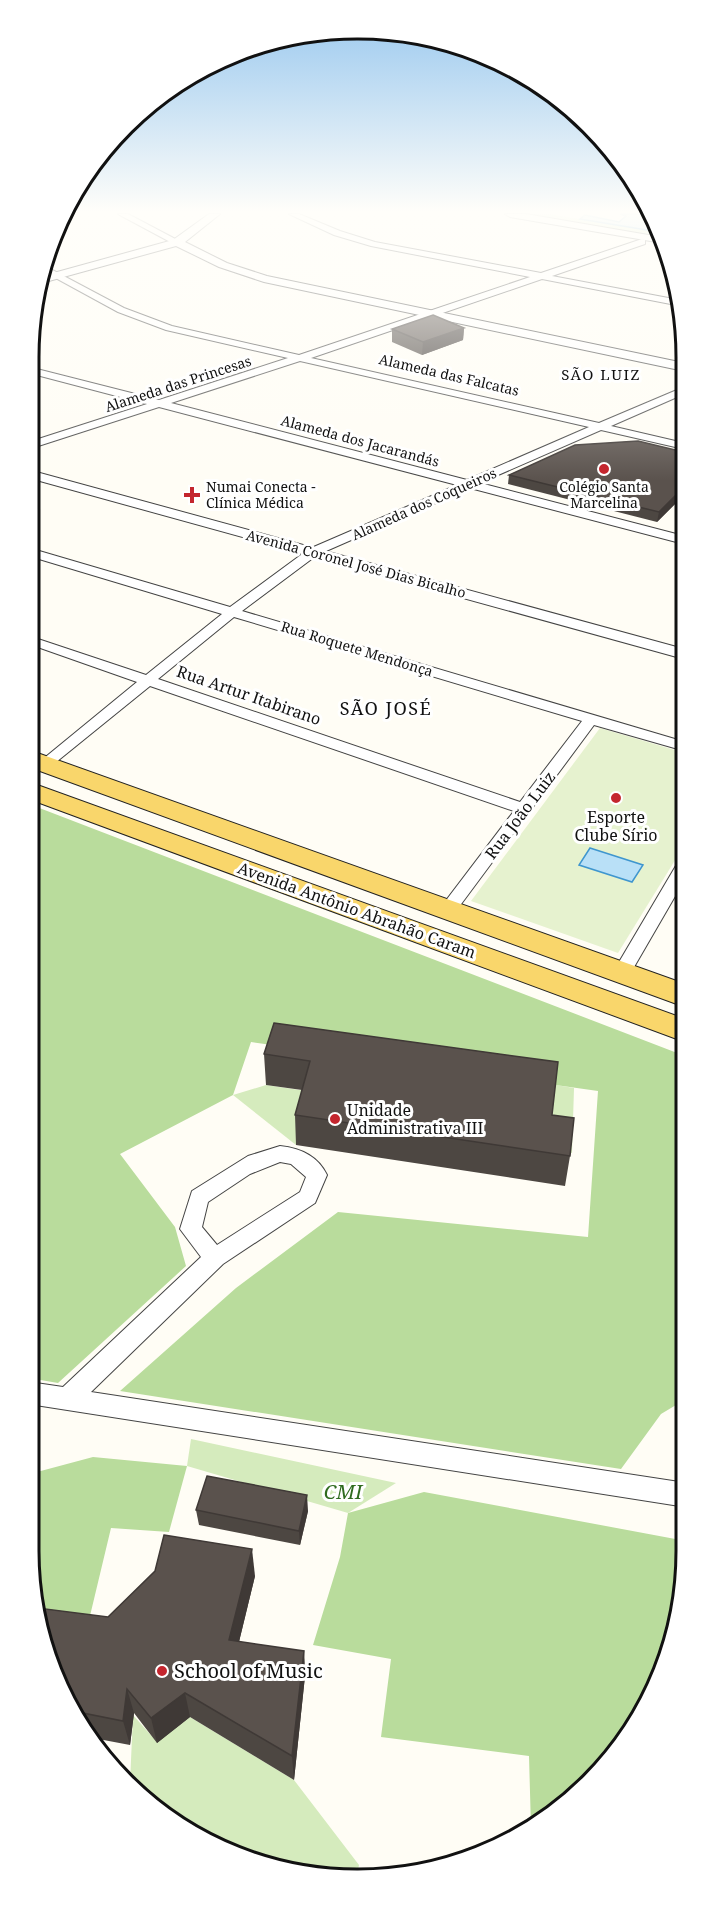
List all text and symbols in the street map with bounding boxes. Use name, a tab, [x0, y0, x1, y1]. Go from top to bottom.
street label: Alameda das Falcatas	[377, 349, 521, 400]
street label: Alameda das Princesas	[102, 351, 253, 416]
district label: SÃO LUIZ	[561, 364, 641, 384]
street label: Alameda dos Jacarandás	[279, 410, 441, 471]
marker: Colégio Santa Marcelina	[597, 462, 611, 476]
street label: Alameda dos Coqueiros	[348, 463, 499, 544]
place label: Numai Conecta - Clínica Médica	[206, 477, 316, 512]
place label: Colégio Santa Marcelina	[559, 477, 649, 512]
marker: Numai Conecta - Clínica Médica	[183, 486, 201, 504]
street label: Avenida Coronel José Dias Bicalho	[244, 525, 468, 602]
street label: Rua Roquete Mendonça	[279, 616, 436, 681]
street label: Rua Artur Itabirano	[174, 660, 324, 730]
district label: SÃO JOSÉ	[340, 696, 432, 720]
street label: Rua João Luiz	[480, 767, 560, 863]
marker: Esporte Clube Sírio	[609, 791, 623, 805]
place label: Esporte Clube Sírio	[574, 806, 658, 846]
street label: Avenida Antônio Abrahão Caram	[235, 857, 479, 963]
place label: Unidade Administrativa III	[347, 1099, 483, 1139]
marker: Unidade Administrativa III	[328, 1112, 342, 1126]
park label: CMI	[324, 1478, 364, 1505]
place label: School of Music	[174, 1657, 323, 1684]
marker: School of Music	[155, 1664, 169, 1678]

